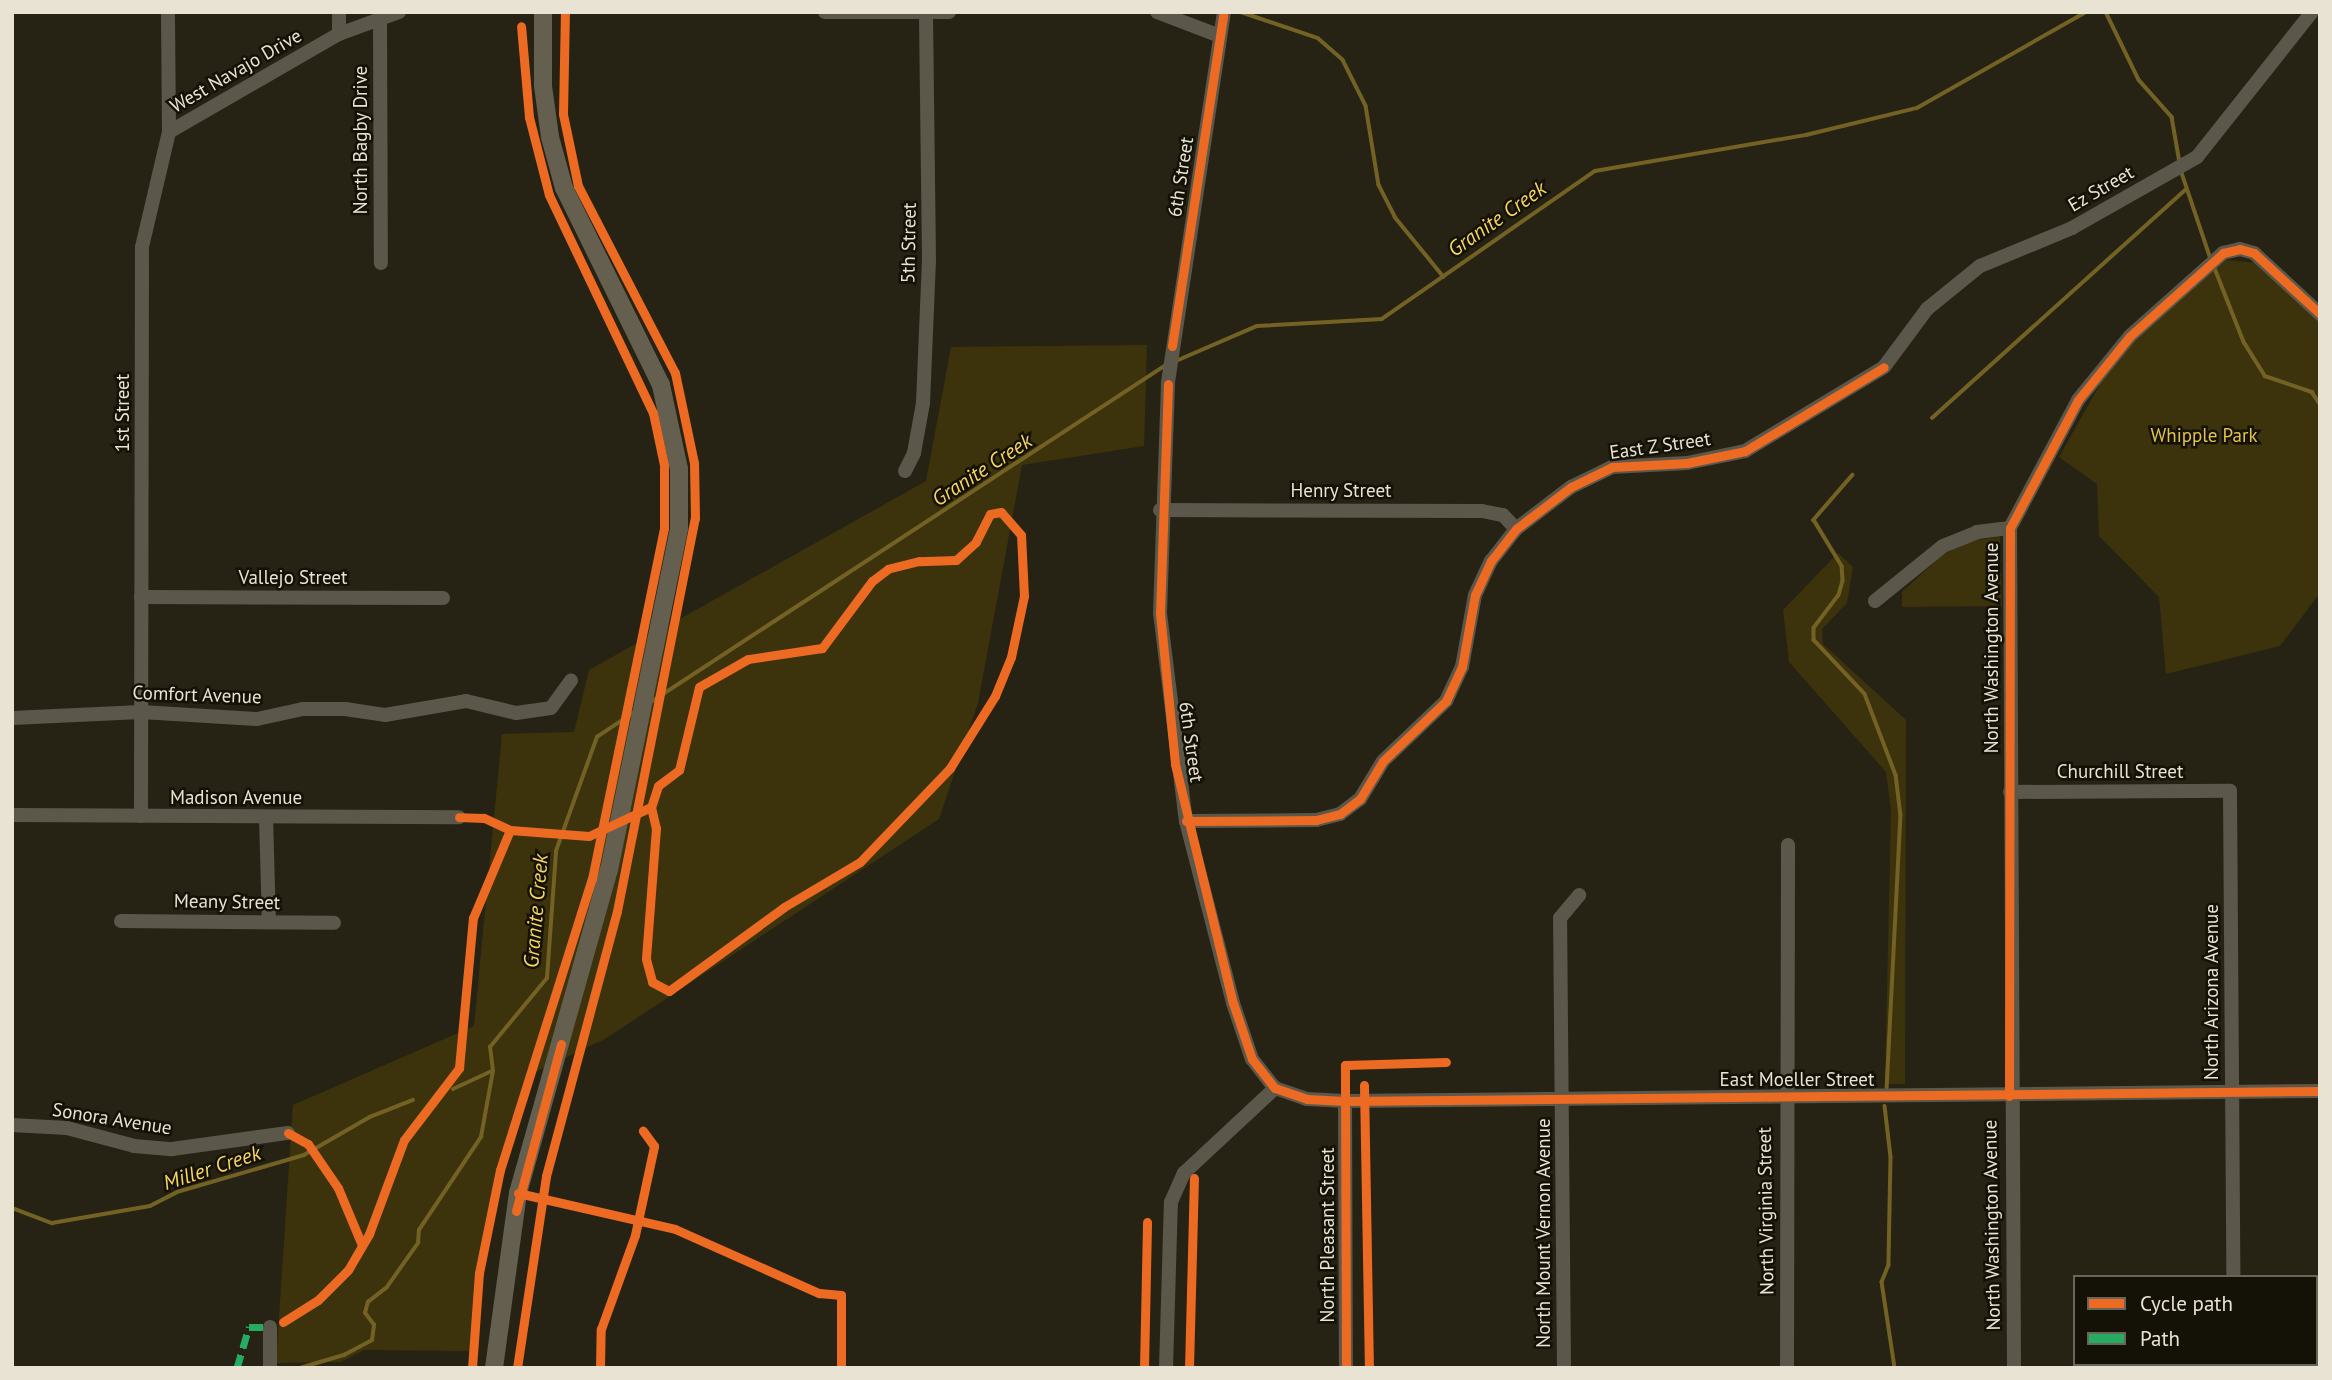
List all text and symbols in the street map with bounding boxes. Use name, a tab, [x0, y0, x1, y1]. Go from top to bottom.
street label: West Navajo Drive	[166, 24, 306, 118]
street label: North Bagby Drive	[350, 65, 372, 215]
street label: 6th Street	[1163, 135, 1199, 219]
street label: Ez Street	[2064, 161, 2138, 217]
water label: Granite Creek	[1443, 176, 1551, 262]
street label: 5th Street	[897, 202, 921, 284]
street label: 1st Street	[112, 374, 134, 452]
park label: Whipple Park	[2151, 425, 2257, 447]
water label: Granite Creek	[927, 428, 1037, 512]
street label: East Z Street	[1607, 428, 1713, 464]
street label: Henry Street	[1290, 480, 1392, 502]
street label: North Washington Avenue	[1981, 542, 2003, 754]
street label: Vallejo Street	[239, 567, 347, 589]
street label: Comfort Avenue	[132, 681, 262, 709]
street label: 6th Street	[1174, 700, 1208, 784]
street label: Churchill Street	[2057, 761, 2183, 783]
street label: Madison Avenue	[170, 787, 302, 809]
water label: Granite Creek	[518, 853, 554, 969]
street label: Meany Street	[173, 890, 281, 914]
street label: North Arizona Avenue	[2201, 903, 2223, 1081]
street label: East Moeller Street	[1720, 1069, 1874, 1091]
street label: Sonora Avenue	[50, 1098, 174, 1140]
street label: North Mount Vernon Avenue	[1533, 1118, 1555, 1348]
street label: North Washington Avenue	[1979, 1119, 2005, 1331]
street label: North Virginia Street	[1753, 1127, 1779, 1295]
water label: Miller Creek	[160, 1140, 264, 1196]
street label: North Pleasant Street	[1317, 1147, 1339, 1323]
legend	[2073, 1275, 2318, 1366]
text: Cycle path	[2140, 1290, 2233, 1317]
text: Path	[2140, 1325, 2180, 1352]

